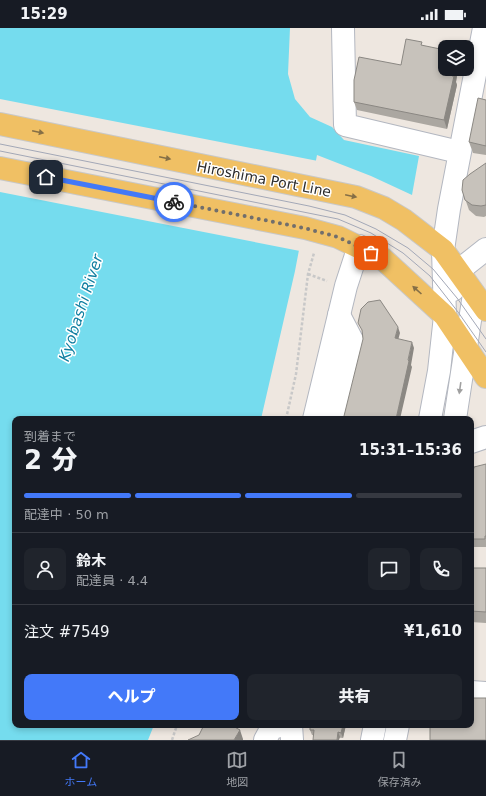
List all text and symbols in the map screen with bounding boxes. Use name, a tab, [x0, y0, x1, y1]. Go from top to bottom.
text: 15:29	[20, 5, 68, 23]
map controls	[438, 40, 474, 76]
button: layers	[438, 40, 474, 76]
one-way arrow	[32, 129, 44, 135]
one-way arrow	[159, 156, 172, 162]
street label: Hiroshima Port Line	[195, 158, 333, 200]
pin	[29, 160, 63, 194]
icon: home	[35, 166, 57, 188]
courier	[154, 182, 194, 222]
icon: bike	[163, 191, 185, 213]
one-way arrow	[344, 193, 357, 199]
pin	[354, 236, 388, 270]
icon: bag	[360, 242, 382, 264]
water label: Kyobashi River	[55, 251, 107, 364]
one-way arrow	[411, 285, 422, 294]
one-way arrow	[457, 382, 463, 394]
text: 到着まで	[24, 429, 76, 444]
text: 15:31–15:36	[359, 441, 462, 459]
text: 2 分	[24, 445, 77, 475]
text: 配達中 · 50 m	[24, 507, 109, 522]
button: person	[24, 548, 66, 590]
button: chat	[368, 548, 410, 590]
button: phone	[420, 548, 462, 590]
text: 鈴木	[76, 552, 106, 570]
text: 配達員 · 4.4	[76, 573, 148, 588]
text: ¥1,610	[404, 622, 462, 640]
text: 注文 #7549	[24, 623, 110, 641]
button: ヘルプ	[24, 674, 239, 720]
button: 共有	[247, 674, 462, 720]
tab: ホーム	[65, 749, 97, 789]
tab: 地図	[226, 749, 248, 789]
tab: 保存済み	[377, 749, 421, 789]

